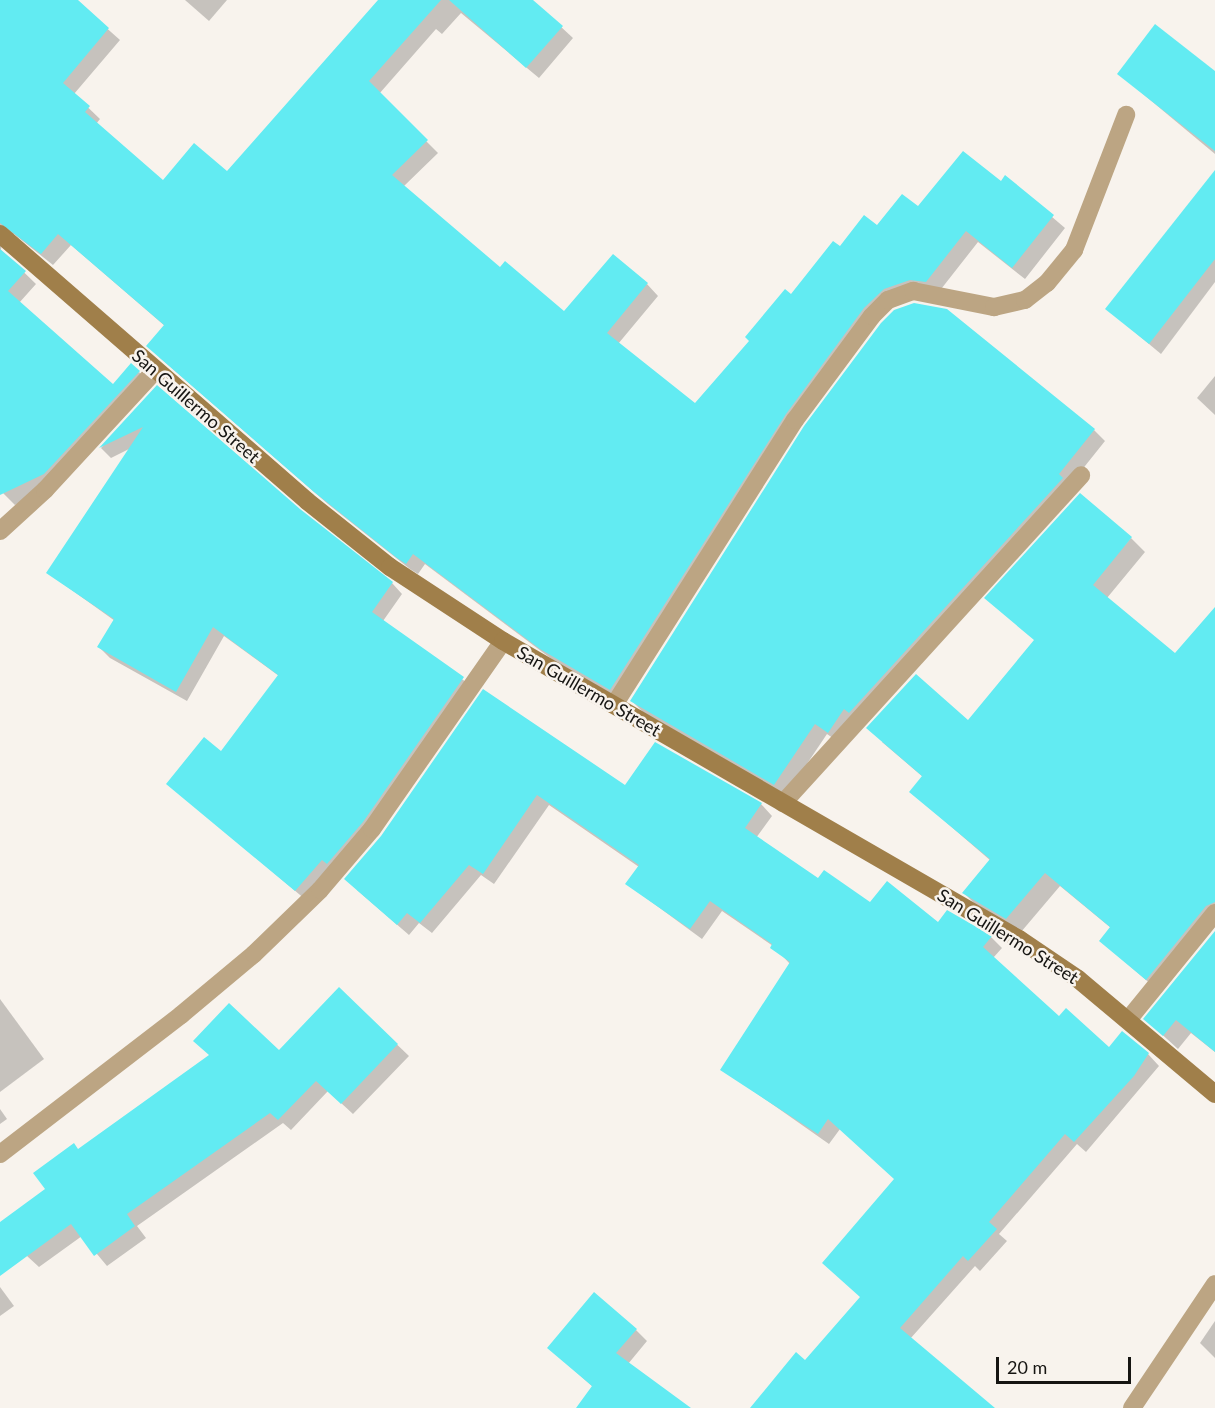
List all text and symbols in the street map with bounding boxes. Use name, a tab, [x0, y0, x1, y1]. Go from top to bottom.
street label: San Guillermo Street	[128, 345, 264, 467]
street label: San Guillermo Street	[513, 641, 665, 741]
street label: San Guillermo Street	[934, 884, 1082, 988]
scale bar	[999, 1345, 1134, 1383]
text: 20 m	[1007, 1356, 1047, 1378]

